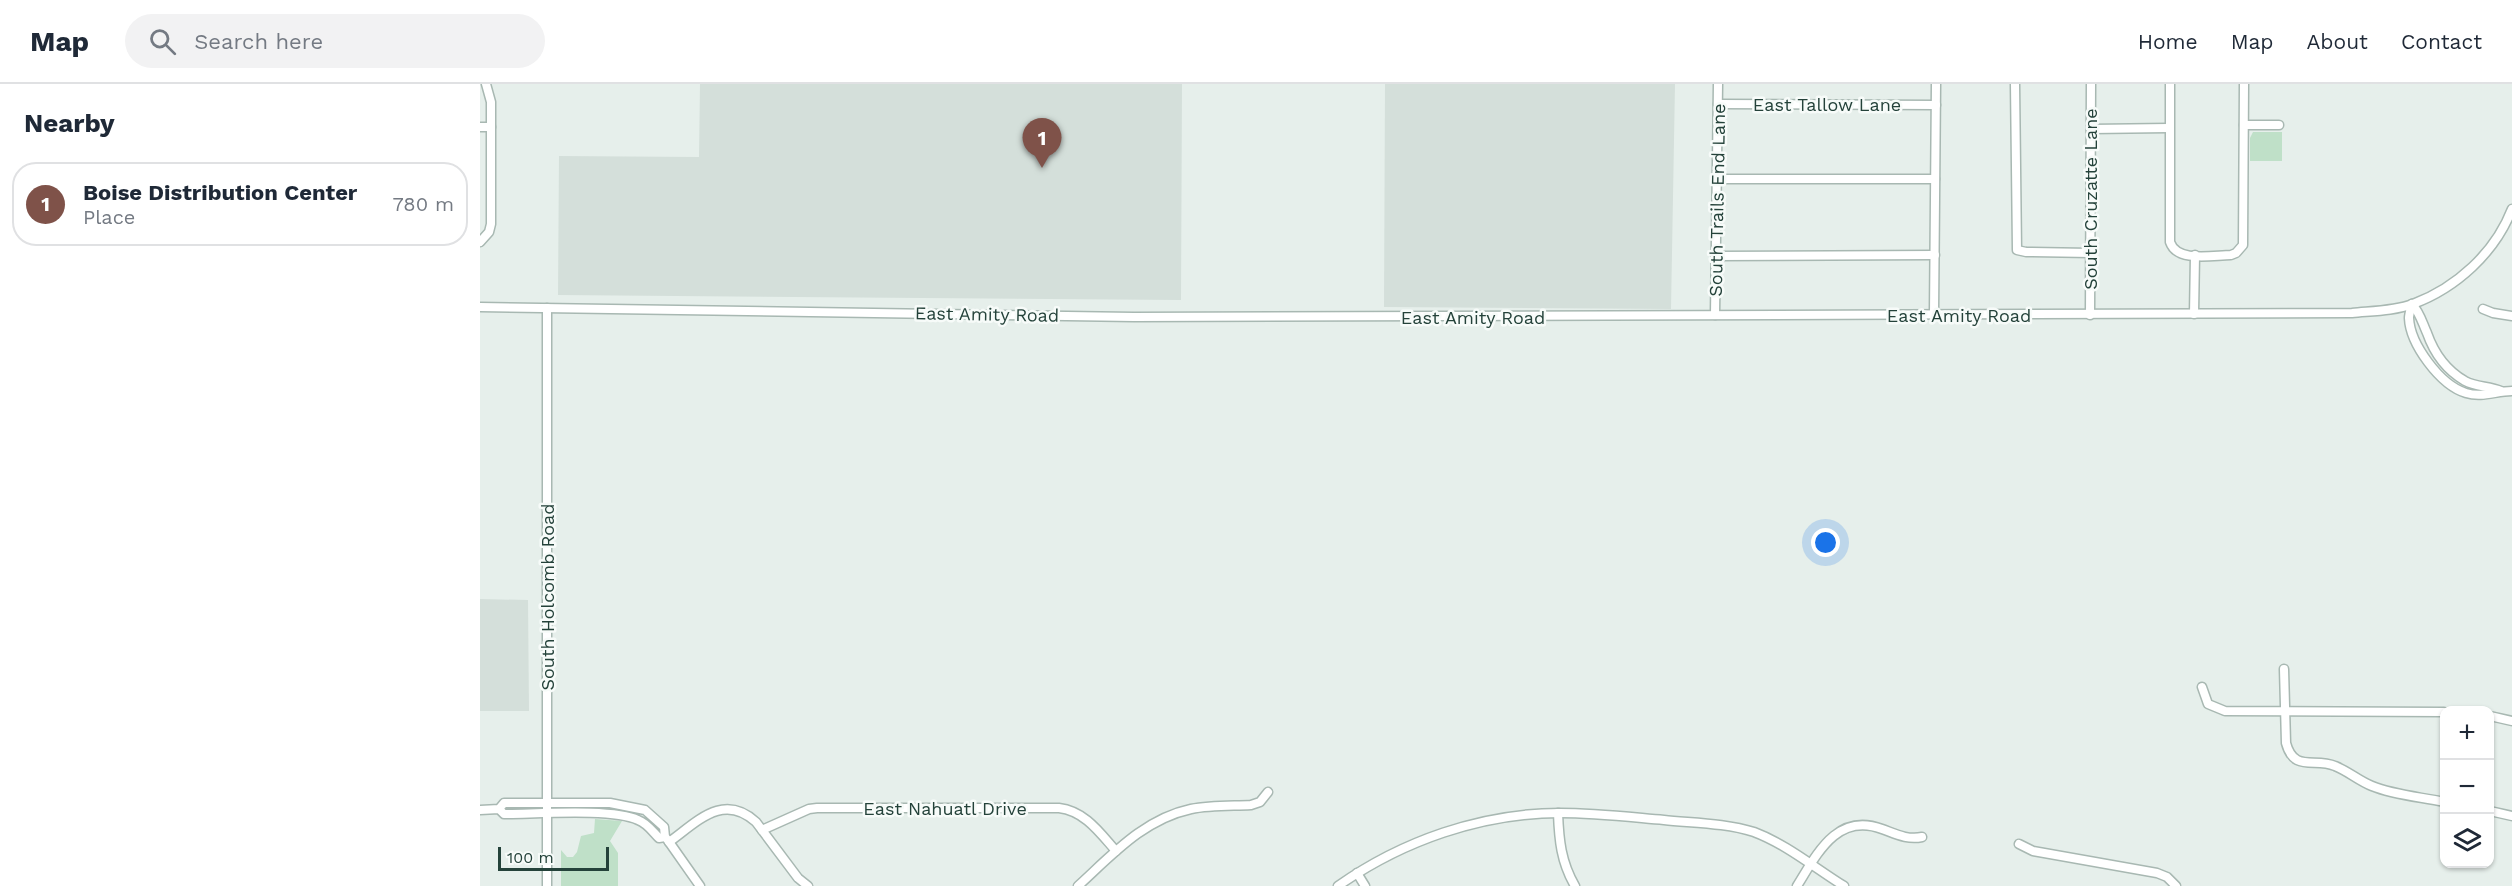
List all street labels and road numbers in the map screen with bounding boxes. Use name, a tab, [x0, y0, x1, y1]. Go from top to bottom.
street label: East Tallow Lane	[1753, 94, 1901, 115]
street label: South Trails End Lane	[1705, 103, 1729, 297]
street label: South Cruzatte Lane	[2080, 108, 2101, 290]
street label: East Amity Road	[915, 302, 1059, 326]
street label: East Amity Road	[1887, 305, 2031, 326]
street label: East Amity Road	[1401, 307, 1545, 328]
street label: South Holcomb Road	[537, 503, 558, 691]
street label: East Nahuatl Drive	[863, 798, 1027, 819]

